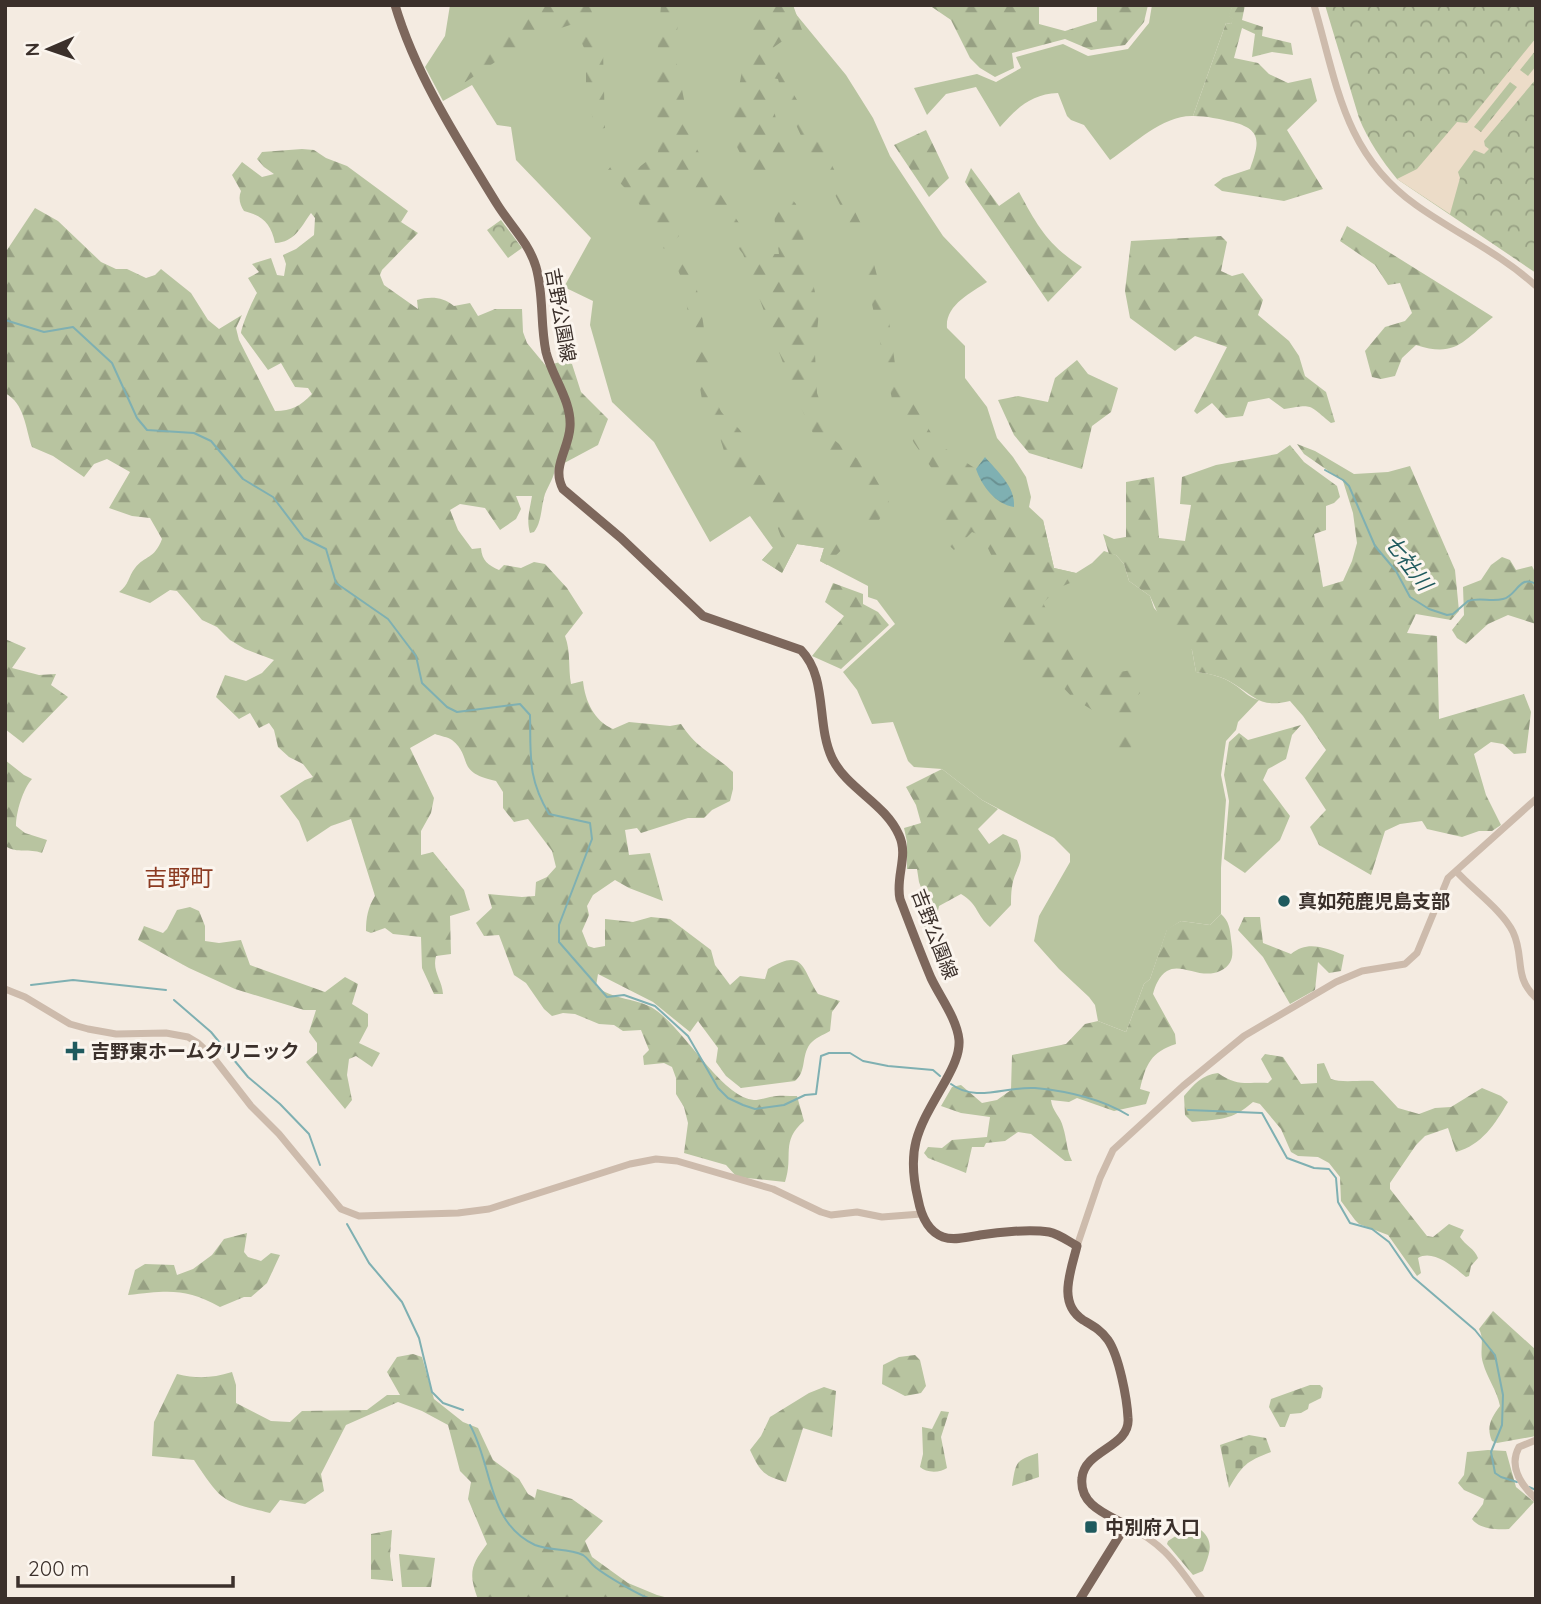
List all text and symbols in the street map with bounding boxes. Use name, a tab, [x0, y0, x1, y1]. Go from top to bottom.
north arrow	[14, 14, 84, 84]
text: N	[20, 42, 44, 57]
street label: 吉野公園線	[541, 266, 581, 364]
water label: 七社川	[1379, 529, 1439, 597]
district label: 吉野町	[145, 863, 214, 892]
street label: 吉野公園線	[907, 885, 963, 983]
place label: 真如苑鹿児島支部	[1298, 889, 1450, 913]
marker: 真如苑鹿児島支部	[1276, 893, 1292, 909]
place label: 吉野東ホームクリニック	[91, 1039, 299, 1063]
marker: 吉野東ホームクリニック	[65, 1041, 85, 1061]
place label: 中別府入口	[1105, 1515, 1200, 1539]
marker: 中別府入口	[1083, 1519, 1099, 1535]
scale bar	[18, 1544, 233, 1588]
text: 200 m	[28, 1555, 90, 1581]

